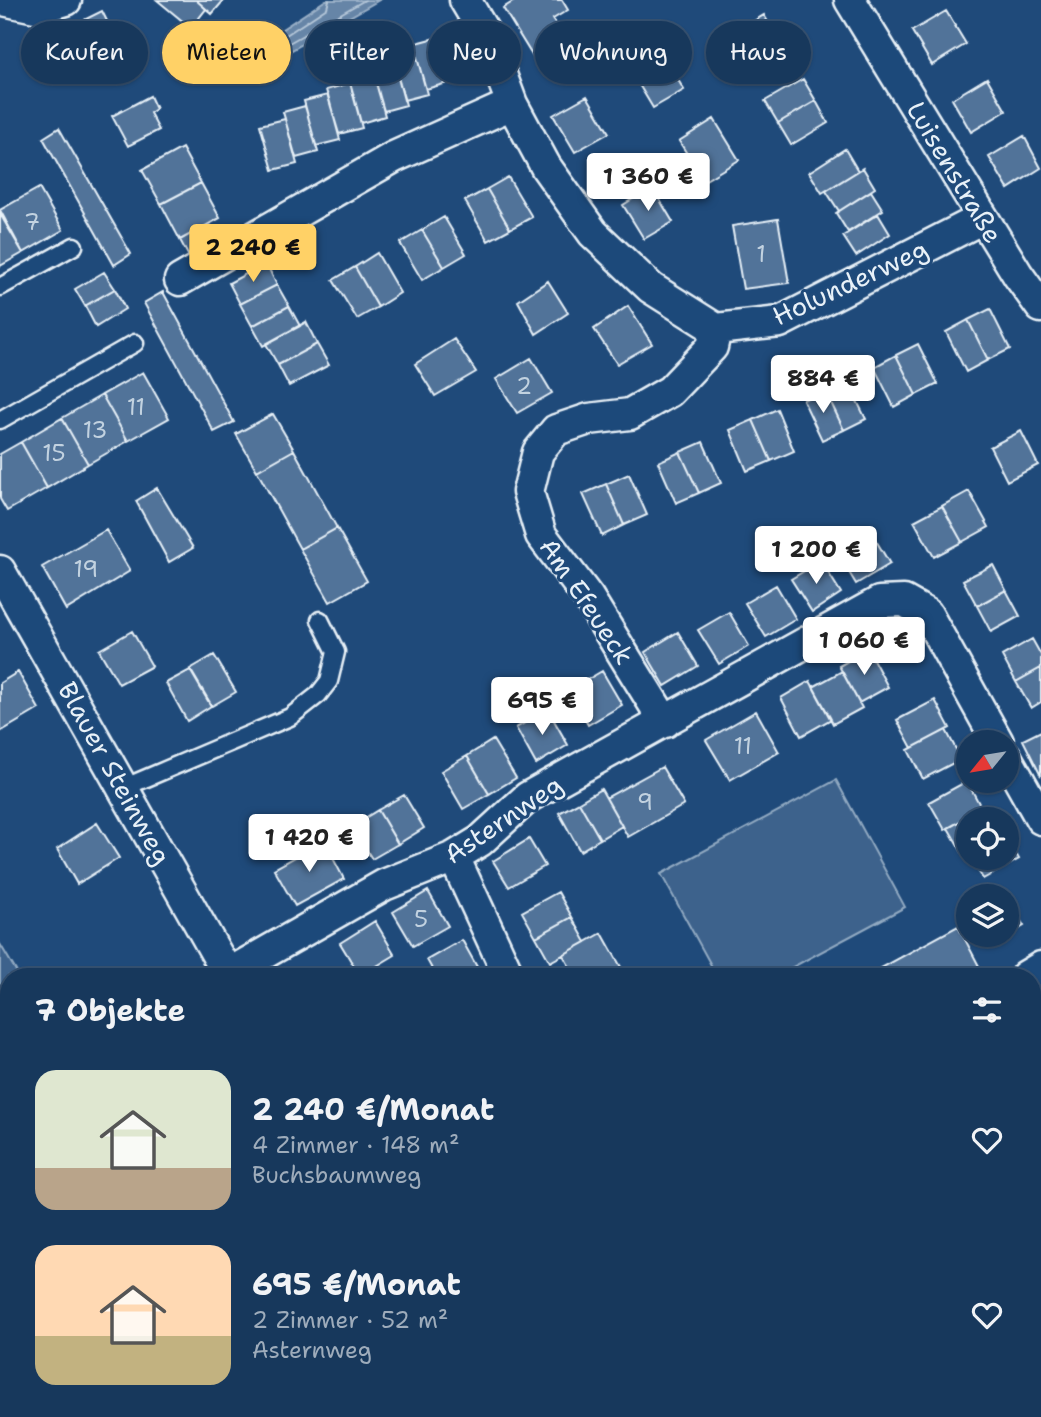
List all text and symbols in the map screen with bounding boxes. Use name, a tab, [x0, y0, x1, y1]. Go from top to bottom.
chip: Kaufen	[21, 21, 148, 84]
chip: Mieten	[162, 21, 291, 84]
chip: Filter	[305, 21, 414, 84]
chip: Neu	[428, 21, 521, 84]
chip: Wohnung	[535, 21, 692, 84]
chip: Haus	[706, 21, 811, 84]
street label: Luisenstraße	[899, 95, 1011, 249]
pin: 1 360 €	[583, 154, 713, 213]
text: 1 360 €	[603, 161, 693, 191]
house number: 7	[24, 207, 40, 237]
pin: 2 240 €	[188, 224, 318, 284]
street label: Holunderweg	[767, 231, 933, 333]
text: 2 240 €	[205, 232, 301, 262]
house number: 1	[756, 239, 766, 269]
pin: 884 €	[774, 356, 872, 415]
text: 884 €	[787, 363, 859, 393]
house number: 2	[516, 371, 532, 401]
house number: 11	[127, 392, 145, 422]
house number: 13	[83, 415, 107, 445]
house number: 15	[42, 438, 66, 468]
pin: 1 200 €	[751, 526, 881, 586]
street label: Am Efeueck	[532, 531, 642, 671]
text: 1 200 €	[771, 534, 861, 564]
house number: 19	[74, 554, 98, 584]
pin: 1 060 €	[799, 618, 929, 677]
text: 1 060 €	[819, 625, 909, 655]
street label: Blauer Steinweg	[50, 675, 180, 871]
pin: 695 €	[493, 678, 591, 737]
text: 695 €	[507, 685, 577, 715]
north arrow	[956, 730, 1018, 793]
map controls	[956, 730, 1019, 947]
house number: 11	[734, 731, 752, 761]
street label: Asternweg	[437, 767, 569, 871]
house number: 9	[637, 787, 653, 817]
button: locate	[956, 807, 1019, 870]
pin: 1 420 €	[244, 814, 374, 874]
text: 1 420 €	[265, 822, 353, 852]
button: layers	[956, 884, 1019, 947]
house number: 5	[414, 904, 428, 934]
text: 7 Objekte	[35, 990, 185, 1031]
icon: filters	[968, 991, 1006, 1029]
text: 2 240 €/Monat	[252, 1089, 494, 1130]
icon: home	[91, 1098, 175, 1182]
icon: heart	[968, 1121, 1006, 1159]
text: 4 Zimmer · 148 m²	[252, 1130, 460, 1160]
text: Buchsbaumweg	[252, 1160, 421, 1190]
text: 695 €/Monat	[252, 1264, 461, 1305]
icon: home	[91, 1273, 175, 1357]
icon: heart	[968, 1296, 1006, 1334]
text: 2 Zimmer · 52 m²	[252, 1305, 448, 1335]
text: Asternweg	[252, 1335, 372, 1365]

